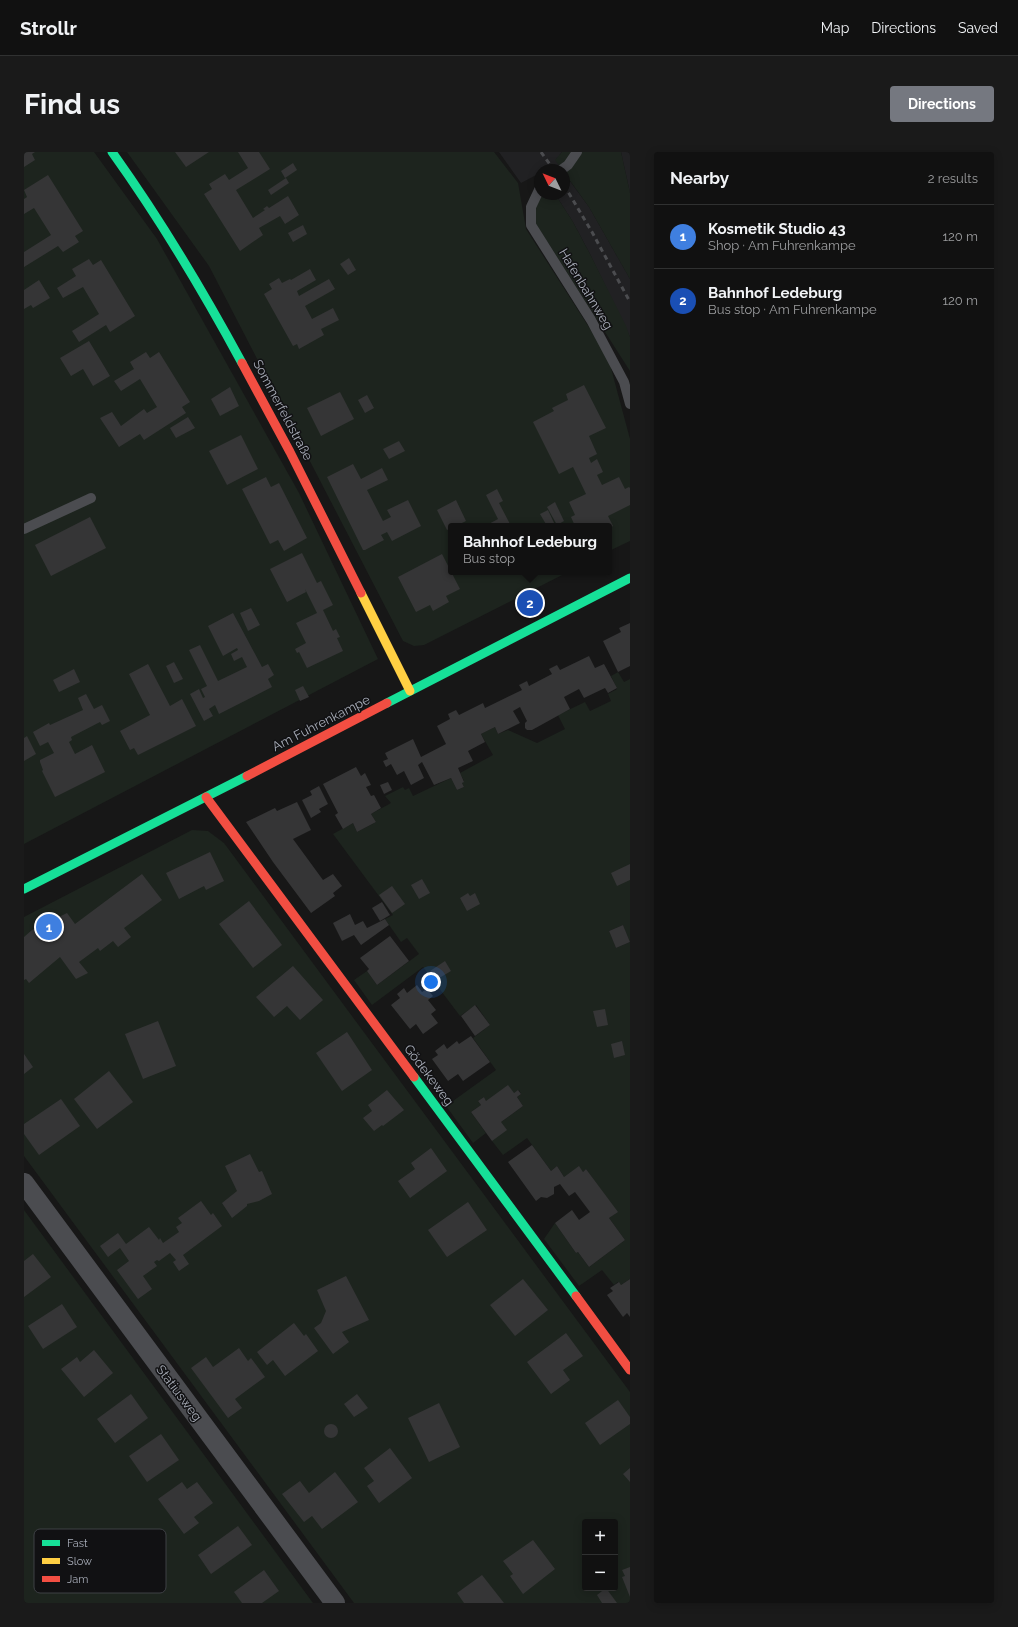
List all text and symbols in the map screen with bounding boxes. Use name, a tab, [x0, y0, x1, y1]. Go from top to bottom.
text: Strollr	[20, 17, 77, 39]
text: Map	[821, 20, 849, 36]
text: Directions	[871, 20, 936, 36]
text: Saved	[958, 20, 998, 36]
button: Directions	[890, 86, 994, 122]
text: Find us	[24, 88, 120, 121]
north arrow	[534, 164, 570, 200]
text: Nearby	[670, 168, 729, 188]
text: 2 results	[928, 171, 978, 186]
text: Kosmetik Studio 43	[708, 220, 846, 238]
text: 1	[680, 229, 686, 244]
text: 120 m	[942, 229, 978, 244]
text: Shop · Am Fuhrenkampe	[708, 238, 856, 253]
street label: Hafenbahnweg	[556, 246, 616, 332]
text: Bahnhof Ledeburg	[708, 284, 842, 302]
text: 2	[679, 293, 687, 308]
text: 120 m	[942, 293, 978, 308]
text: Bus stop · Am Fuhrenkampe	[708, 302, 877, 317]
street label: Sommerfeldstraße	[250, 357, 316, 463]
popup	[448, 523, 612, 575]
text: Bahnhof Ledeburg	[463, 533, 597, 551]
text: Bus stop	[463, 551, 515, 566]
pin: 2	[517, 588, 543, 618]
street label: Am Fuhrenkampe	[270, 692, 373, 754]
pin: 1	[36, 912, 62, 942]
your location	[421, 972, 441, 992]
street label: Gödekeweg	[401, 1041, 457, 1109]
street label: Statiusweg	[153, 1362, 205, 1424]
map controls	[582, 1519, 618, 1591]
button: +	[582, 1519, 618, 1555]
legend	[34, 1529, 166, 1593]
text: Fast	[67, 1537, 88, 1550]
text: Slow	[67, 1555, 92, 1568]
button: −	[582, 1555, 618, 1591]
text: Jam	[67, 1573, 88, 1586]

